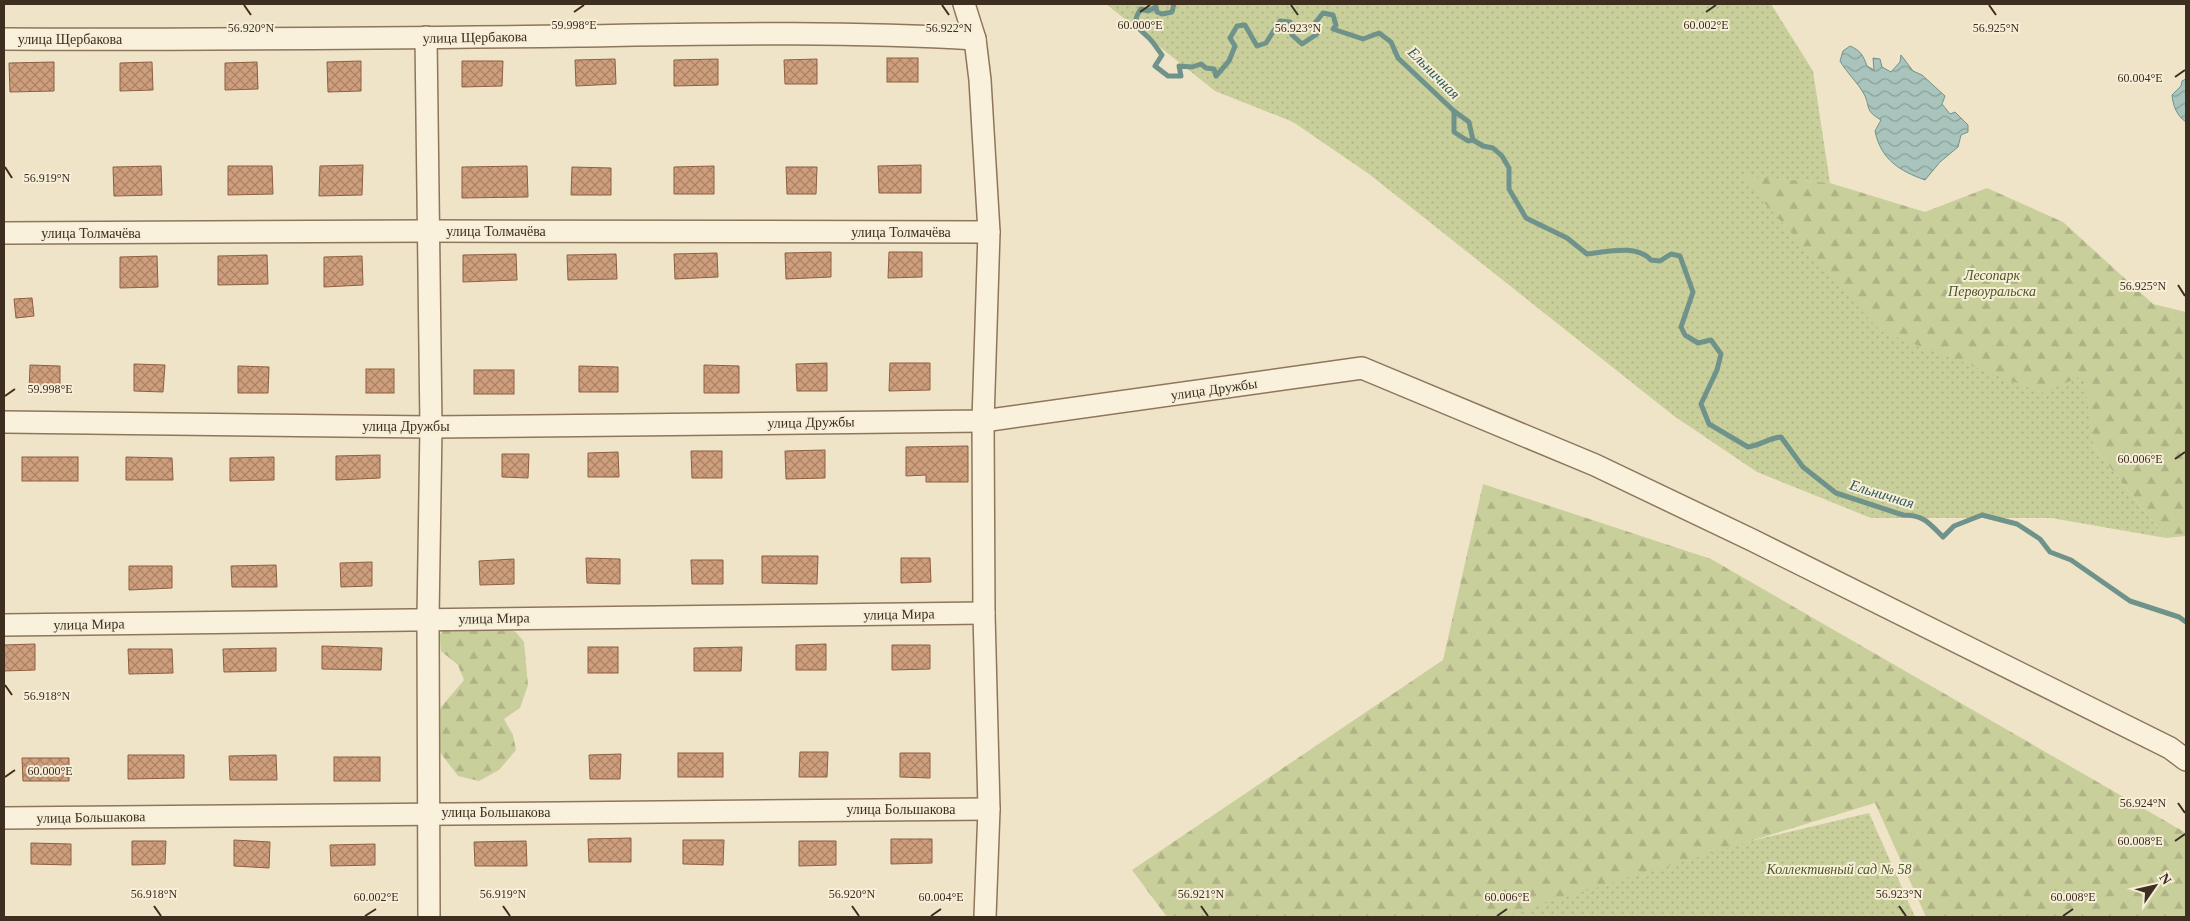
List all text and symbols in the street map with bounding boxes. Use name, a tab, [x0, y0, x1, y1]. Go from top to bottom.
text: 59.998°E	[551, 18, 597, 32]
text: 60.000°E	[1117, 18, 1163, 32]
text: 60.002°E	[1683, 18, 1729, 32]
text: 56.920°N	[228, 21, 275, 35]
text: 56.922°N	[926, 21, 973, 35]
text: 56.923°N	[1275, 21, 1322, 35]
text: 56.925°N	[1973, 21, 2020, 35]
street label: улица Щербакова	[423, 29, 528, 46]
street label: улица Щербакова	[18, 32, 123, 47]
water label: Ельничная	[1404, 43, 1463, 102]
text: 60.004°E	[2117, 71, 2163, 85]
text: 56.919°N	[24, 171, 71, 185]
street label: улица Толмачёва	[446, 224, 547, 239]
street label: улица Толмачёва	[851, 225, 952, 240]
street label: улица Толмачёва	[41, 226, 142, 241]
park label: Лесопарк Первоуральска	[1947, 268, 2036, 299]
text: 56.925°N	[2120, 279, 2167, 293]
street label: улица Дружбы	[1170, 376, 1259, 403]
text: 59.998°E	[27, 382, 73, 396]
street label: улица Дружбы	[767, 414, 855, 431]
street label: улица Дружбы	[362, 419, 450, 434]
text: 60.006°E	[2117, 452, 2163, 466]
water label: Ельничная	[1847, 476, 1916, 511]
street label: улица Мира	[863, 606, 936, 623]
street label: улица Мира	[458, 610, 531, 627]
street label: улица Мира	[53, 616, 126, 633]
text: 56.918°N	[24, 689, 71, 703]
text: 60.000°E	[27, 764, 73, 778]
text: 56.924°N	[2120, 796, 2167, 810]
street label: улица Большакова	[846, 802, 956, 817]
street label: улица Большакова	[441, 805, 551, 820]
street label: улица Большакова	[36, 809, 146, 826]
text: 60.008°E	[2117, 834, 2163, 848]
north arrow	[2130, 861, 2180, 911]
park label: Коллективный сад № 58	[1766, 862, 1911, 877]
text: N	[2156, 871, 2174, 887]
text: 56.918°N	[131, 887, 178, 901]
text: 56.919°N	[480, 887, 527, 901]
text: 56.920°N	[829, 887, 876, 901]
text: 56.921°N	[1178, 887, 1225, 901]
text: 56.923°N	[1876, 887, 1923, 901]
text: 60.002°E	[353, 890, 399, 904]
text: 60.004°E	[918, 890, 964, 904]
text: 60.006°E	[1484, 890, 1530, 904]
text: 60.008°E	[2050, 890, 2096, 904]

